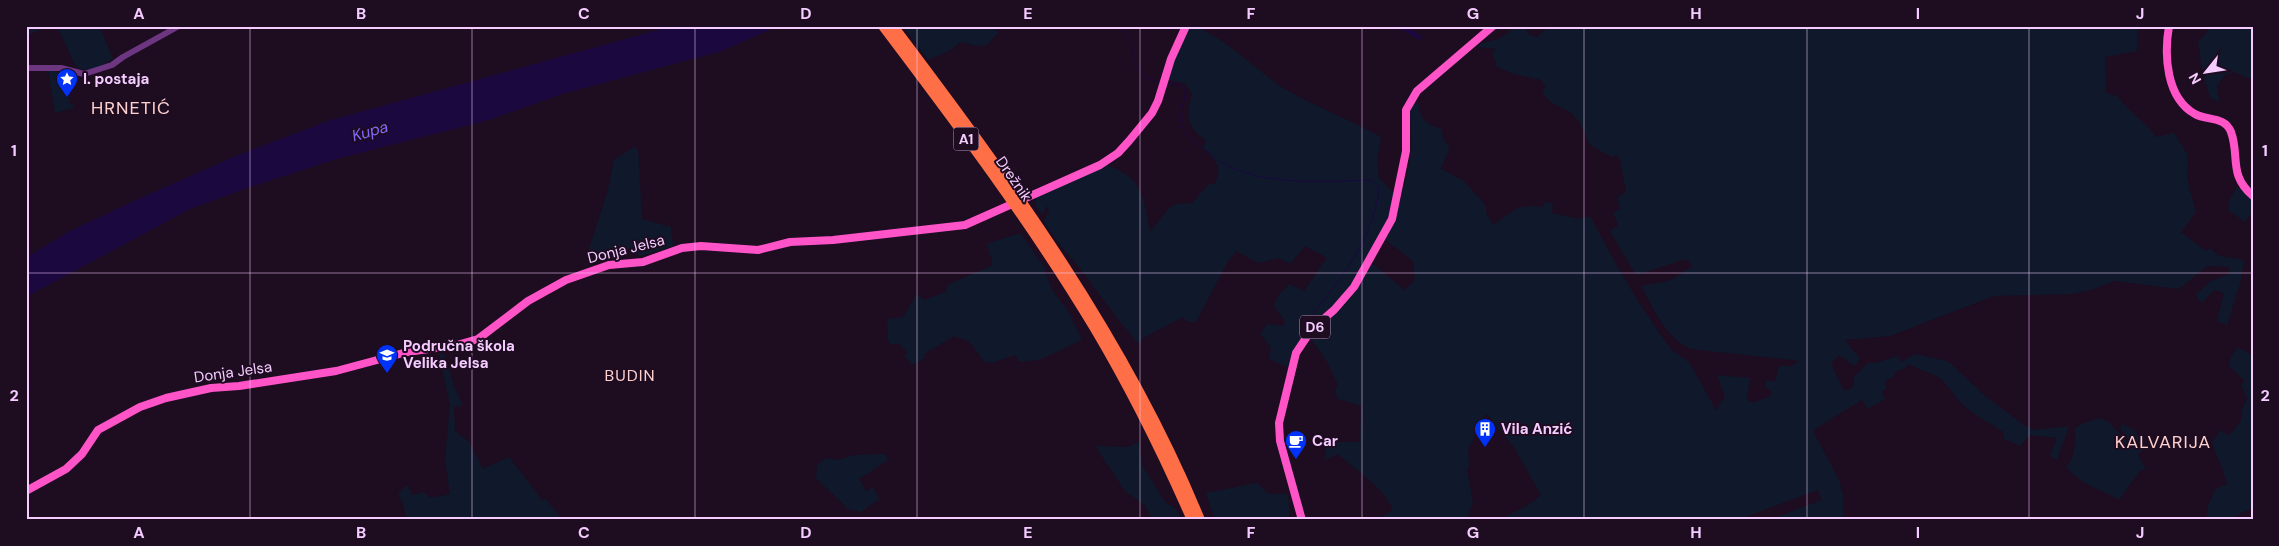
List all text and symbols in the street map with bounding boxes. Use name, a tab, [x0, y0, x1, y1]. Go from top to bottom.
text: A	[133, 3, 145, 24]
text: B	[356, 3, 366, 24]
text: C	[578, 3, 590, 24]
text: D	[800, 3, 812, 24]
text: E	[1023, 3, 1033, 24]
text: F	[1247, 3, 1256, 24]
text: G	[1467, 3, 1479, 24]
text: H	[1690, 3, 1702, 24]
text: I	[1916, 3, 1920, 24]
text: J	[2136, 3, 2144, 24]
north arrow	[2182, 48, 2232, 98]
place icon: I. postaja	[55, 67, 79, 98]
place label: I. postaja	[83, 69, 149, 89]
text: N	[2184, 70, 2205, 87]
district label: HRNETIĆ	[91, 96, 171, 120]
water label: Kupa	[349, 116, 391, 146]
road number: A1	[954, 128, 978, 150]
text: 1	[11, 140, 17, 161]
text: 1	[2262, 140, 2268, 161]
street label: Drežnik	[991, 152, 1037, 206]
street label: Donja Jelsa	[585, 230, 667, 268]
road number: D6	[1300, 316, 1330, 338]
place label: Područna škola Velika Jelsa	[403, 336, 515, 373]
school or university icon: Područna škola Velika Jelsa	[375, 343, 399, 374]
street label: Donja Jelsa	[193, 357, 273, 387]
district label: BUDIN	[605, 365, 655, 386]
text: 2	[9, 385, 19, 406]
text: 2	[2260, 385, 2270, 406]
building icon: Vila Anzić	[1473, 417, 1497, 448]
place label: Vila Anzić	[1501, 419, 1572, 439]
cafe icon: Car	[1284, 429, 1308, 460]
district label: KALVARIJA	[2115, 430, 2211, 454]
place label: Car	[1312, 431, 1338, 451]
text: A	[133, 522, 145, 543]
text: B	[356, 522, 366, 543]
text: C	[578, 522, 590, 543]
text: D	[800, 522, 812, 543]
text: E	[1023, 522, 1033, 543]
text: F	[1247, 522, 1256, 543]
text: G	[1467, 522, 1479, 543]
text: H	[1690, 522, 1702, 543]
text: I	[1916, 522, 1920, 543]
text: J	[2136, 522, 2144, 543]

